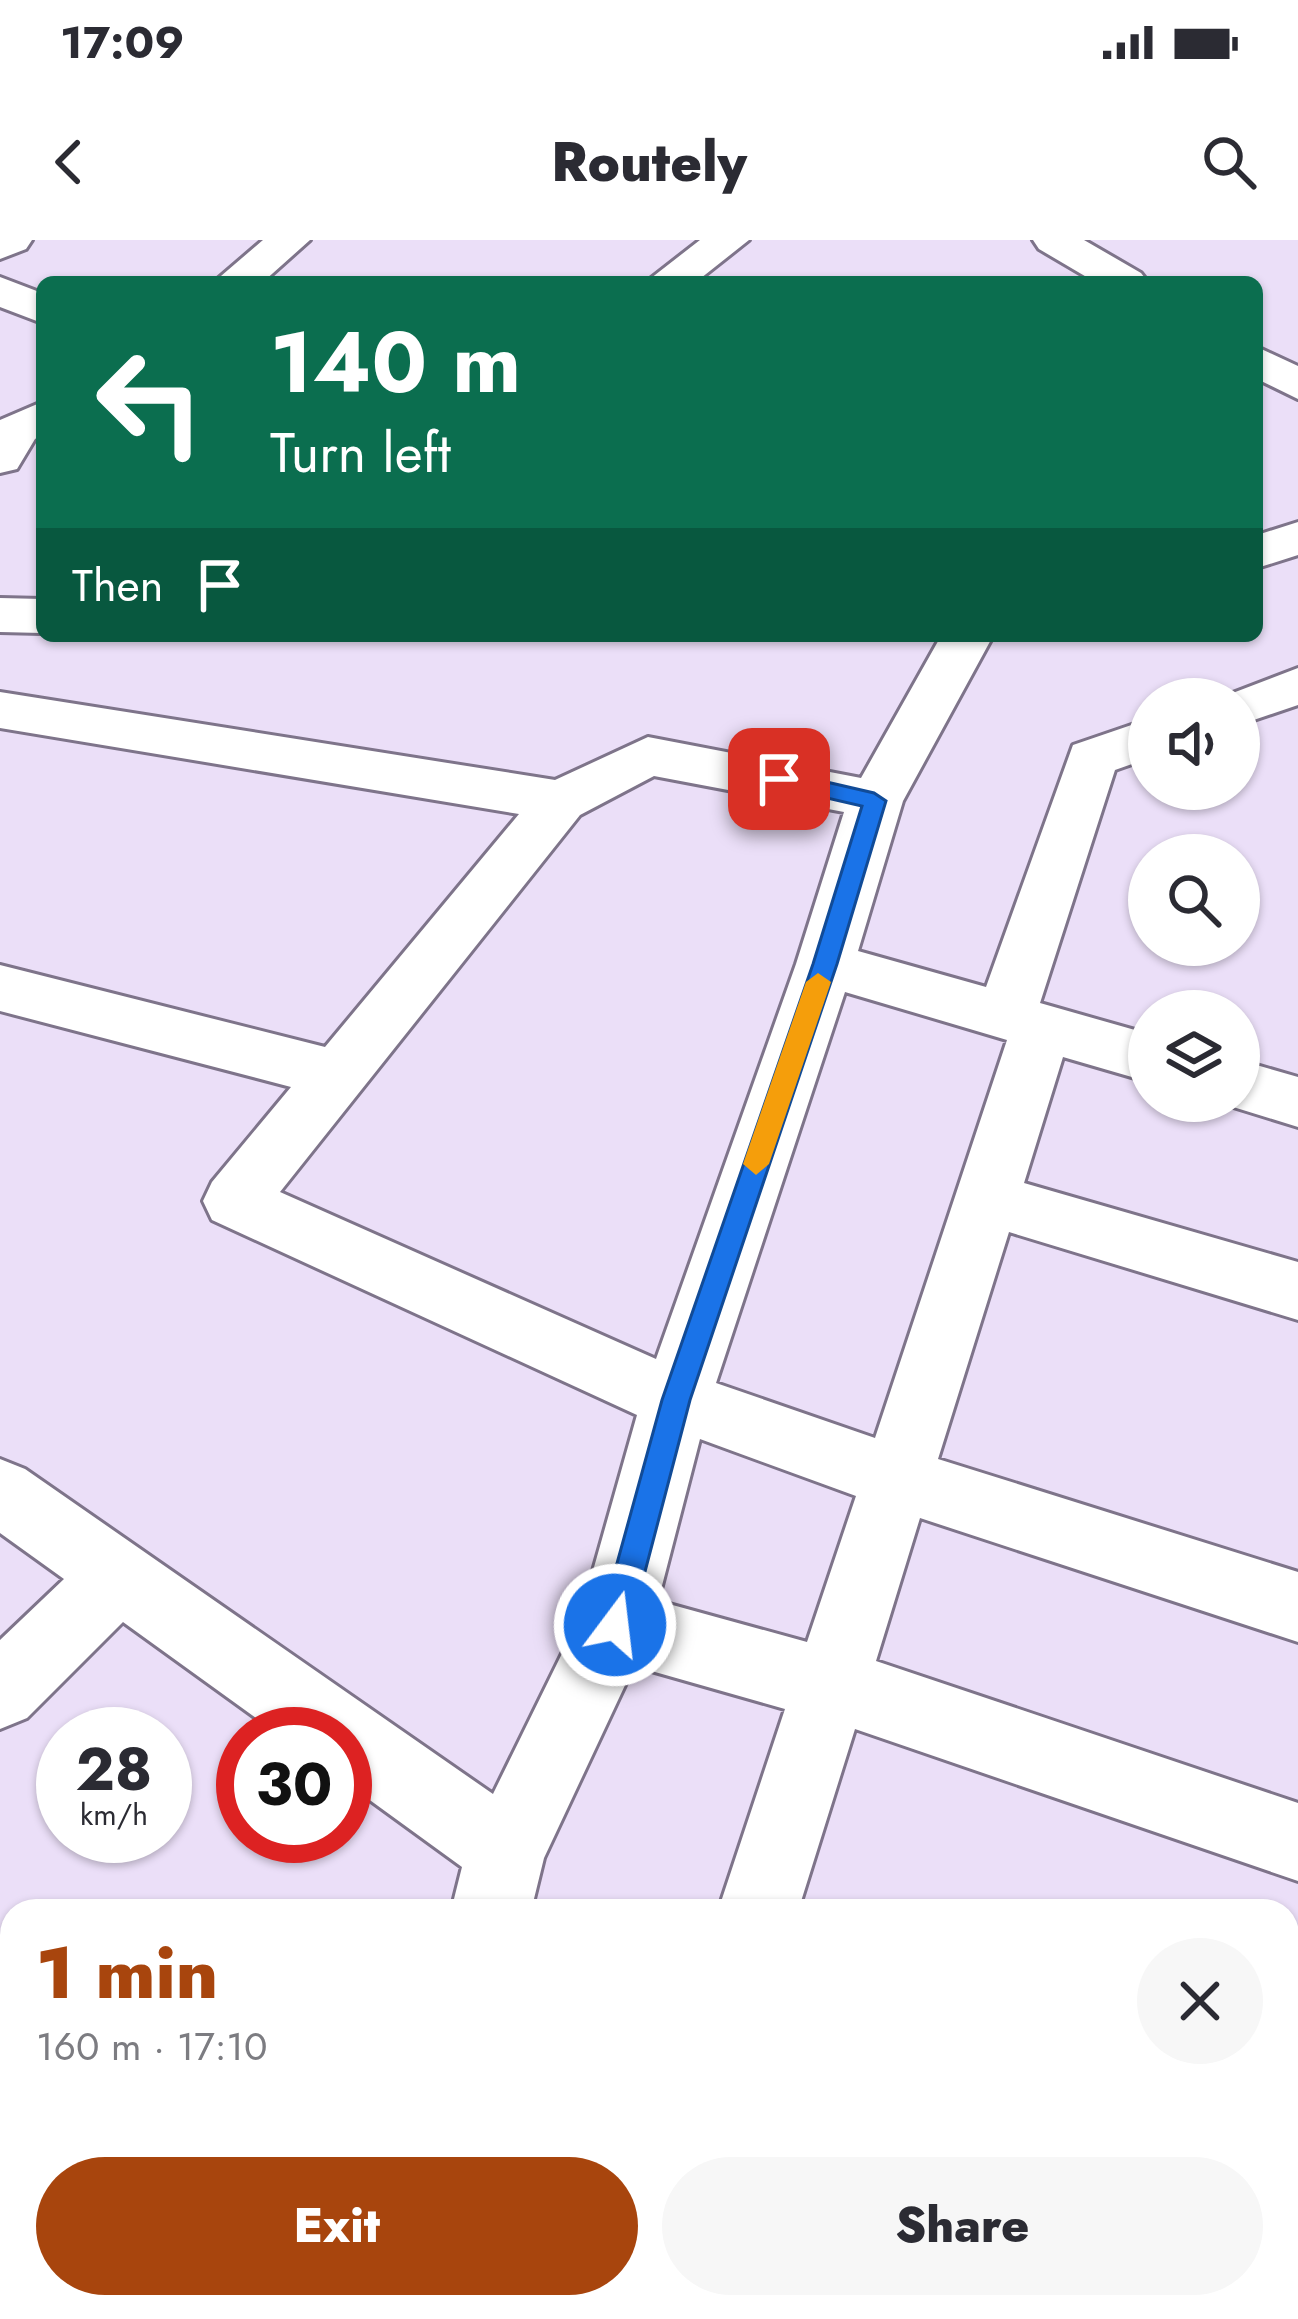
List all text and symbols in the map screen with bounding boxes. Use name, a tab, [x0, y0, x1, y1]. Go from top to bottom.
text: 17:09	[60, 10, 184, 75]
text: Routely	[551, 123, 747, 201]
icon: back	[36, 129, 102, 195]
icon: search	[1196, 129, 1262, 195]
text: 140 m	[270, 302, 521, 424]
icon: left	[72, 324, 228, 480]
text: Turn left	[270, 414, 451, 492]
icon: arrive	[187, 552, 253, 618]
text: Then	[72, 553, 163, 618]
map controls	[1128, 678, 1260, 1122]
button: sound	[1128, 678, 1260, 810]
pin	[728, 728, 830, 830]
icon: arrive	[746, 746, 812, 812]
button: search	[1128, 834, 1260, 966]
button: layers	[1128, 990, 1260, 1122]
position arrow	[552, 1562, 678, 1688]
speed limit sign: 30	[216, 1707, 372, 1863]
text: 28	[76, 1726, 152, 1813]
text: km/h	[80, 1793, 148, 1836]
text: 1 min	[36, 1921, 218, 2025]
button: close	[1137, 1938, 1263, 2064]
text: 160 m · 17:10	[36, 2018, 267, 2075]
button: Exit	[36, 2157, 638, 2295]
button: Share	[662, 2157, 1263, 2295]

